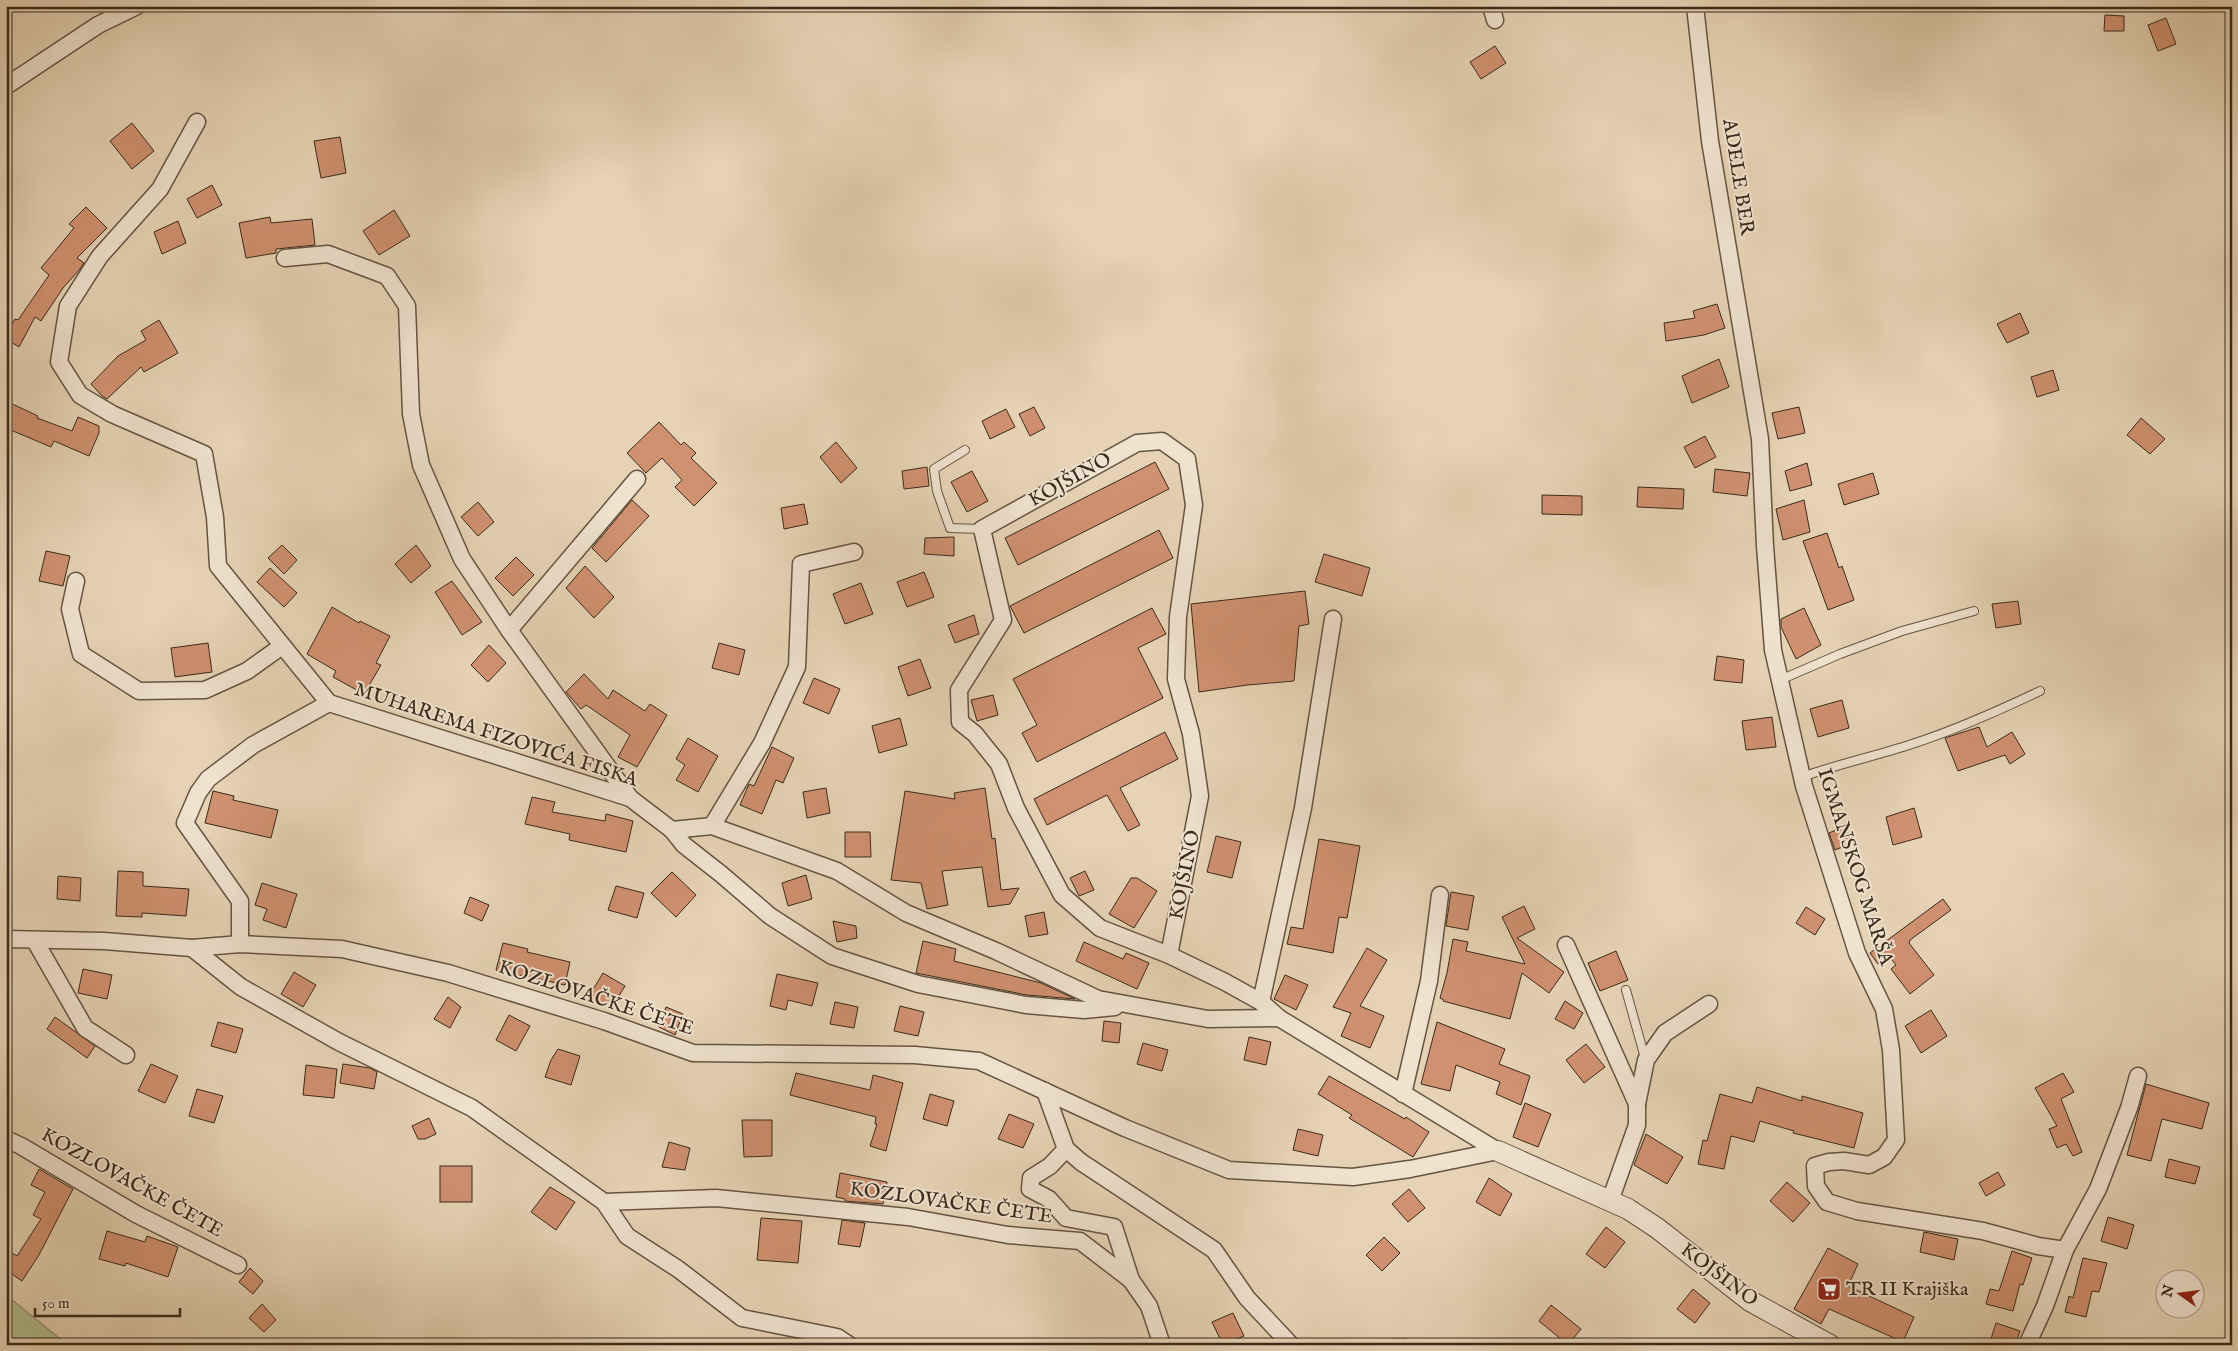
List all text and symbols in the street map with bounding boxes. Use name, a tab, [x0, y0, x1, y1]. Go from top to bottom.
street label: ADELE BER	[1716, 116, 1760, 238]
street label: KOJŠINO	[1024, 447, 1116, 513]
street label: MUHAREMA FIZOVIĆA FISKA	[351, 677, 641, 793]
street label: IGMANSKOG MARŠA	[1811, 765, 1899, 969]
street label: KOJŠINO	[1164, 828, 1206, 922]
street label: KOZLOVAČKE ČETE	[495, 955, 697, 1041]
street label: KOZLOVAČKE ČETE	[37, 1123, 227, 1244]
street label: KOZLOVAČKE ČETE	[848, 1176, 1054, 1230]
street label: KOJŠINO	[1675, 1238, 1763, 1312]
north arrow	[2156, 1268, 2206, 1318]
supermarket icon: TR II Krajiška	[1816, 1276, 1842, 1302]
place label: TR II Krajiška	[1846, 1277, 1969, 1302]
text: N	[2158, 1283, 2179, 1300]
scale bar	[35, 1286, 180, 1318]
text: 50 m	[42, 1294, 70, 1313]

